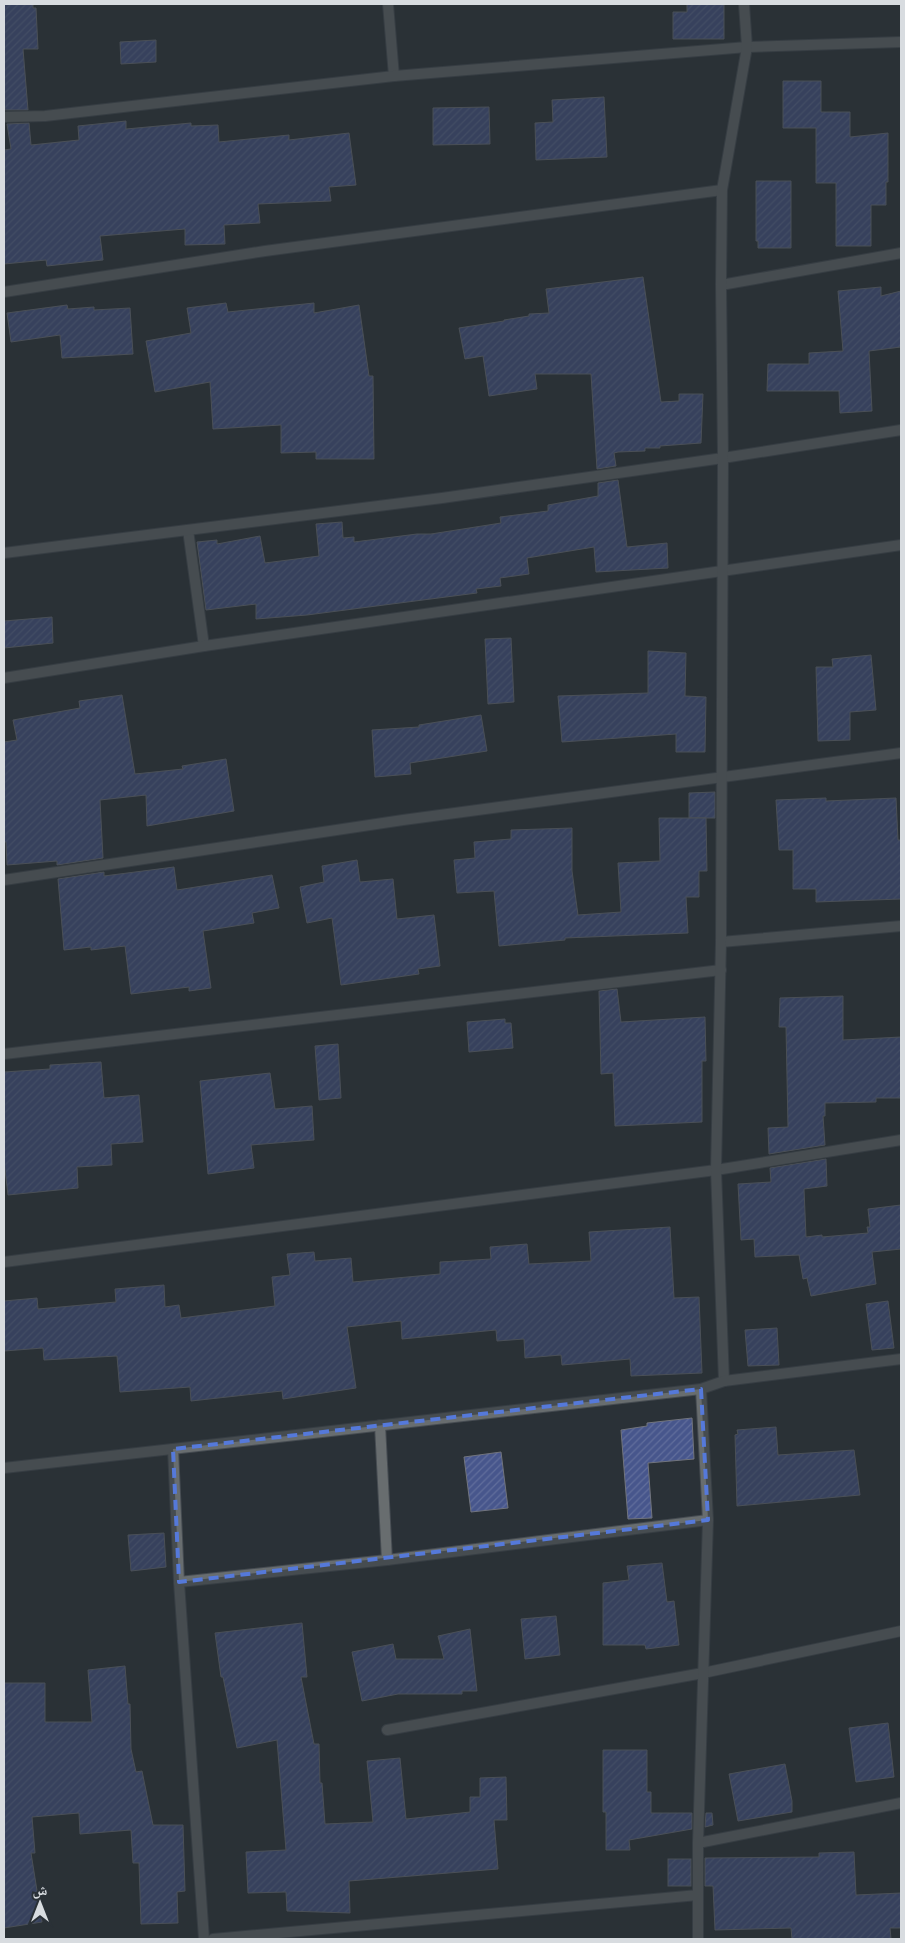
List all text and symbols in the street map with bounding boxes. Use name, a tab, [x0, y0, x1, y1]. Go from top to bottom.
north arrow	[15, 1878, 65, 1928]
text: ش	[33, 1882, 48, 1899]

